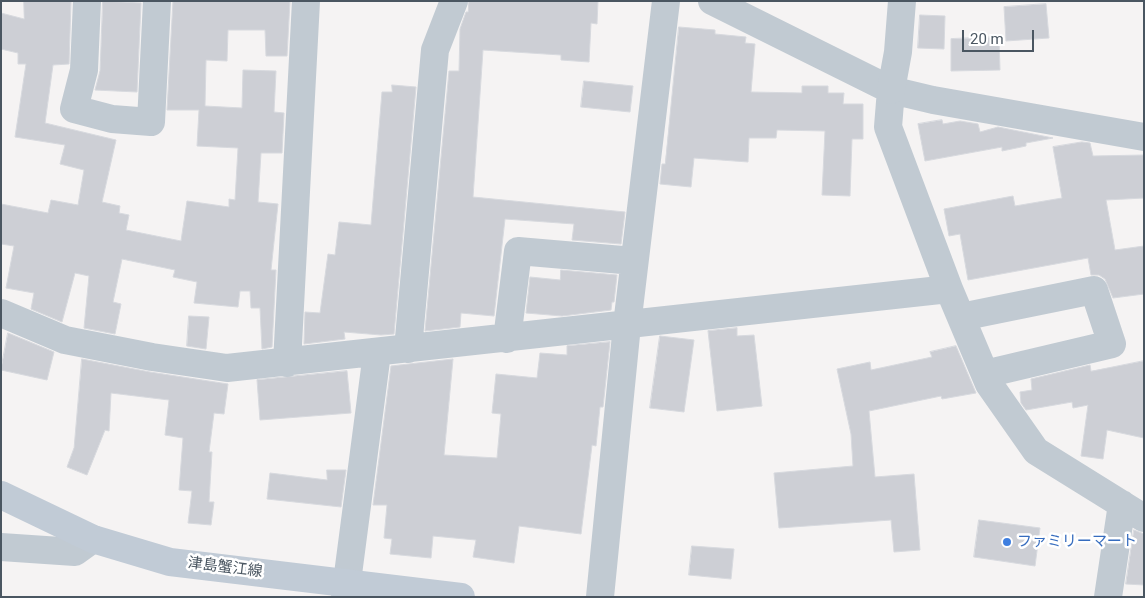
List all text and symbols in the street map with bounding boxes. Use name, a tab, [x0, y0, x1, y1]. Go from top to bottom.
scale bar	[965, 20, 1038, 52]
text: 20 m	[970, 30, 1004, 48]
place label: ファミリーマート	[1017, 533, 1137, 551]
marker: ファミリーマート	[1001, 536, 1013, 548]
street label: 津島蟹江線	[187, 554, 263, 582]

